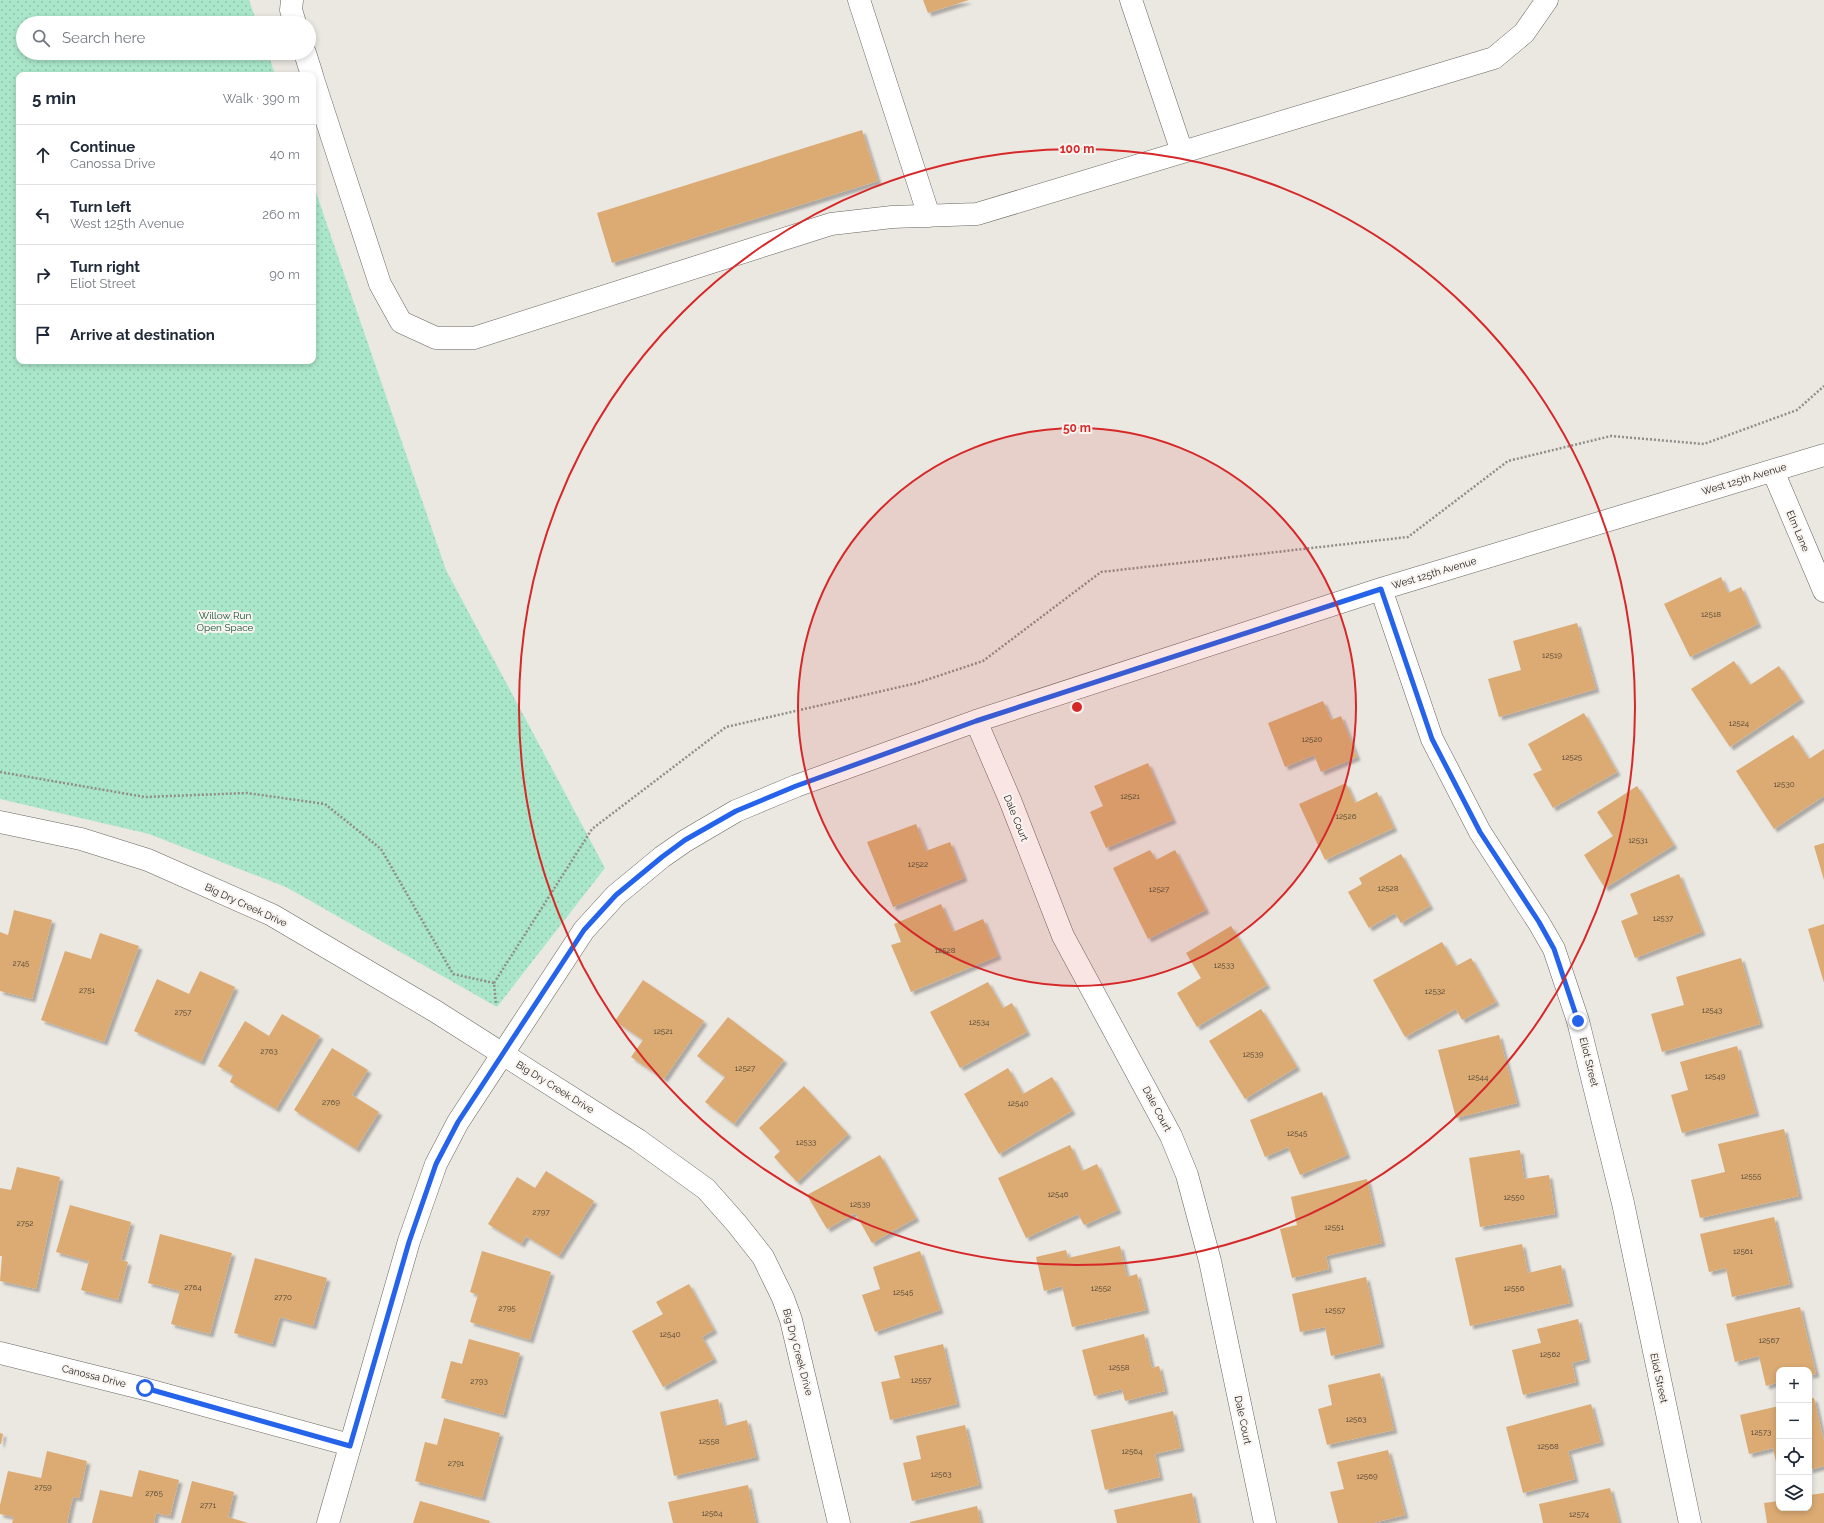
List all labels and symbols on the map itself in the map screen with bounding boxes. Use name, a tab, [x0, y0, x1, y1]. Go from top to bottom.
text: 100 m	[1060, 142, 1094, 156]
text: 50 m	[1063, 421, 1091, 435]
street label: West 125th Avenue	[1700, 461, 1788, 497]
street label: Elm Lane	[1784, 509, 1812, 553]
street label: West 125th Avenue	[1390, 555, 1478, 591]
house number: 12518	[1701, 609, 1721, 619]
park label: Willow Run Open Space	[197, 610, 254, 633]
house number: 12519	[1542, 650, 1562, 660]
centre of rings	[1070, 700, 1084, 714]
house number: 12524	[1729, 718, 1750, 728]
house number: 12520	[1301, 734, 1323, 744]
house number: 12525	[1562, 752, 1583, 762]
house number: 12530	[1773, 779, 1795, 789]
house number: 12521	[1120, 791, 1140, 801]
street label: Dale Court	[1002, 793, 1031, 844]
house number: 12526	[1336, 811, 1357, 821]
house number: 12531	[1628, 835, 1648, 845]
house number: 12522	[908, 859, 928, 869]
street label: Big Dry Creek Drive	[203, 881, 289, 929]
house number: 12528	[1378, 883, 1399, 893]
house number: 12527	[1149, 884, 1170, 894]
house number: 12537	[1653, 913, 1674, 923]
house number: 12528	[935, 945, 956, 955]
house number: 2745	[13, 958, 30, 968]
house number: 12533	[1214, 960, 1234, 970]
house number: 2751	[79, 985, 96, 995]
house number: 12532	[1425, 986, 1445, 996]
house number: 12543	[1702, 1005, 1722, 1015]
house number: 2757	[175, 1007, 192, 1017]
route end	[1569, 1012, 1587, 1030]
house number: 12534	[969, 1017, 990, 1027]
house number: 12521	[653, 1026, 673, 1036]
street label: Eliot Street	[1578, 1036, 1601, 1088]
house number: 2763	[260, 1046, 278, 1056]
house number: 12539	[1243, 1049, 1264, 1059]
street label: Big Dry Creek Drive	[514, 1059, 596, 1115]
house number: 12527	[735, 1063, 756, 1073]
house number: 12549	[1704, 1071, 1726, 1081]
house number: 12544	[1468, 1072, 1489, 1082]
street label: Dale Court	[1141, 1085, 1174, 1134]
house number: 2769	[322, 1097, 340, 1107]
house number: 12540	[1007, 1098, 1029, 1108]
house number: 12545	[1287, 1128, 1308, 1138]
house number: 12533	[796, 1137, 816, 1147]
house number: 12555	[1741, 1171, 1762, 1181]
house number: 12546	[1047, 1189, 1069, 1199]
house number: 12550	[1503, 1192, 1525, 1202]
house number: 12539	[850, 1199, 871, 1209]
house number: 2797	[532, 1207, 550, 1217]
house number: 2752	[17, 1218, 33, 1228]
house number: 12551	[1324, 1222, 1344, 1232]
house number: 12561	[1733, 1246, 1754, 1256]
house number: 2764	[184, 1282, 202, 1292]
house number: 12552	[1091, 1283, 1111, 1293]
house number: 12556	[1503, 1283, 1525, 1293]
house number: 12545	[893, 1287, 914, 1297]
house number: 2770	[274, 1292, 292, 1302]
house number: 2795	[498, 1303, 516, 1313]
house number: 12557	[1325, 1305, 1346, 1315]
street label: Big Dry Creek Drive	[781, 1307, 815, 1397]
house number: 12540	[659, 1329, 681, 1339]
house number: 12567	[1758, 1335, 1780, 1345]
house number: 12562	[1540, 1349, 1560, 1359]
street label: Eliot Street	[1648, 1352, 1670, 1404]
house number: 12558	[1108, 1362, 1130, 1372]
street label: Canossa Drive	[61, 1363, 127, 1389]
house number: 12557	[911, 1375, 932, 1385]
house number: 2793	[470, 1376, 488, 1386]
route start	[136, 1379, 154, 1397]
street label: Dale Court	[1232, 1395, 1254, 1446]
house number: 12563	[1345, 1414, 1367, 1424]
house number: 12573	[1751, 1427, 1771, 1437]
house number: 12558	[698, 1436, 720, 1446]
house number: 12568	[1537, 1441, 1559, 1451]
house number: 12564	[1121, 1446, 1143, 1456]
house number: 2791	[448, 1458, 465, 1468]
house number: 12563	[930, 1469, 952, 1479]
house number: 12569	[1356, 1471, 1378, 1481]
house number: 2759	[34, 1482, 52, 1492]
house number: 2765	[145, 1488, 163, 1498]
house number: 2771	[200, 1500, 217, 1510]
house number: 12564	[701, 1508, 723, 1518]
house number: 12574	[1569, 1509, 1590, 1519]

